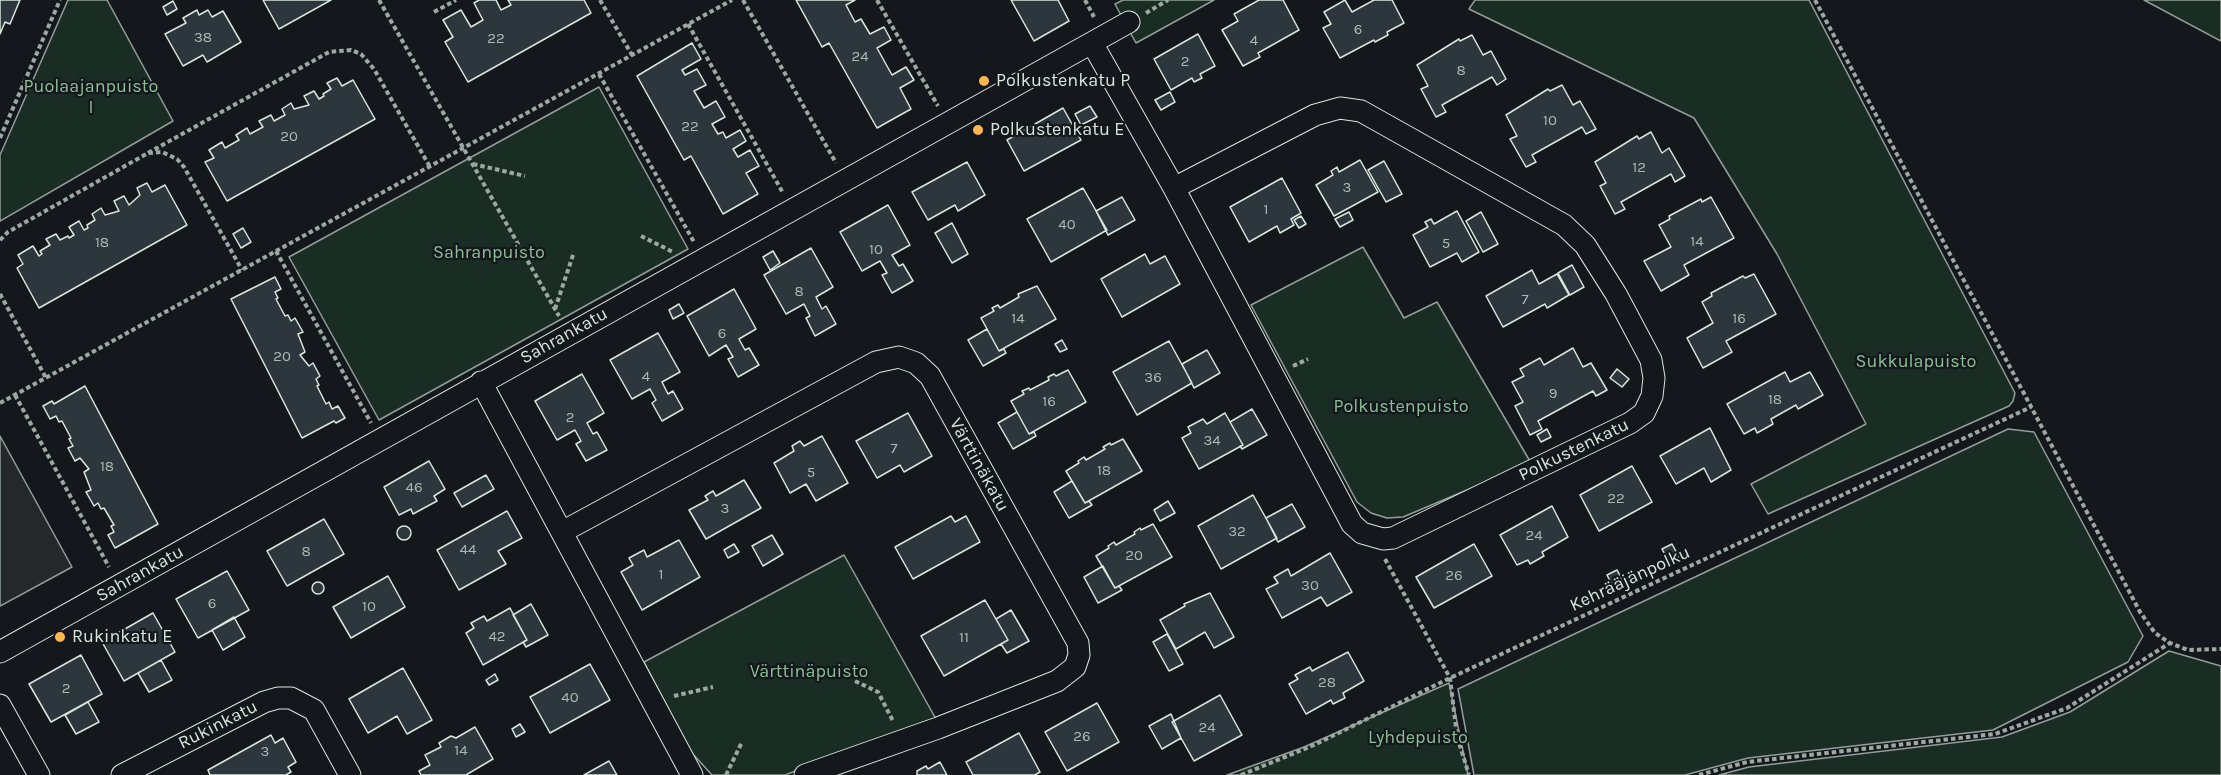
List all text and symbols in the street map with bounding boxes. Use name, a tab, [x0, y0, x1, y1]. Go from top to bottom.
house number: 6	[1354, 21, 1362, 39]
house number: 38	[194, 29, 212, 47]
house number: 22	[487, 30, 505, 48]
house number: 4	[1250, 32, 1258, 50]
house number: 24	[851, 48, 869, 66]
house number: 2	[1181, 53, 1189, 71]
house number: 8	[1456, 62, 1466, 80]
place label: Polkustenkatu P	[996, 70, 1130, 92]
marker: Polkustenkatu P	[977, 74, 991, 88]
park label: Puolaajanpuisto I	[24, 76, 158, 118]
house number: 10	[1543, 112, 1557, 130]
house number: 22	[681, 118, 699, 136]
place label: Polkustenkatu E	[990, 119, 1124, 141]
marker: Polkustenkatu E	[971, 123, 985, 137]
house number: 20	[280, 128, 298, 146]
house number: 12	[1632, 159, 1646, 177]
house number: 3	[1343, 179, 1351, 197]
house number: 1	[1264, 201, 1268, 219]
house number: 40	[1058, 216, 1076, 234]
house number: 14	[1690, 233, 1704, 251]
house number: 18	[95, 234, 109, 252]
house number: 5	[1442, 235, 1450, 253]
house number: 10	[869, 241, 883, 259]
park label: Sahranpuisto	[433, 242, 545, 264]
house number: 8	[794, 283, 804, 301]
house number: 7	[1521, 291, 1529, 309]
street label: Sahrankatu	[516, 303, 612, 369]
house number: 14	[1011, 310, 1025, 328]
house number: 16	[1732, 310, 1746, 328]
house number: 6	[718, 325, 726, 343]
house number: 20	[273, 348, 291, 366]
park label: Sukkulapuisto	[1856, 351, 1976, 373]
house number: 4	[642, 368, 650, 386]
house number: 36	[1144, 369, 1162, 387]
house number: 9	[1549, 385, 1557, 403]
house number: 18	[1768, 391, 1782, 409]
house number: 16	[1042, 393, 1056, 411]
park label: Polkustenpuisto	[1333, 396, 1469, 418]
house number: 2	[566, 409, 574, 427]
street label: Polkustenkatu	[1515, 414, 1633, 486]
street label: Värttinäkatu	[945, 415, 1013, 515]
house number: 34	[1203, 432, 1221, 450]
house number: 7	[890, 440, 898, 458]
house number: 18	[100, 458, 114, 476]
house number: 18	[1097, 462, 1111, 480]
house number: 5	[807, 464, 815, 482]
house number: 46	[406, 479, 422, 497]
house number: 22	[1607, 490, 1625, 508]
house number: 3	[721, 500, 729, 518]
house number: 32	[1228, 523, 1246, 541]
house number: 24	[1525, 527, 1543, 545]
street label: Sahrankatu	[92, 541, 188, 607]
house number: 44	[460, 541, 476, 559]
street label: Kehrääjänpolku	[1566, 542, 1694, 616]
house number: 8	[301, 543, 311, 561]
house number: 20	[1125, 547, 1143, 565]
house number: 1	[659, 566, 663, 584]
house number: 26	[1445, 567, 1463, 585]
house number: 30	[1301, 577, 1319, 595]
house number: 6	[208, 595, 216, 613]
house number: 10	[362, 598, 376, 616]
place label: Rukinkatu E	[72, 626, 172, 648]
house number: 42	[488, 628, 506, 646]
house number: 11	[959, 629, 969, 647]
marker: Rukinkatu E	[53, 630, 67, 644]
park label: Värttinäpuisto	[750, 661, 868, 683]
house number: 28	[1318, 674, 1336, 692]
house number: 2	[62, 680, 70, 698]
house number: 40	[561, 689, 579, 707]
street label: Rukinkatu	[175, 696, 261, 754]
house number: 24	[1198, 719, 1216, 737]
park label: Lyhdepuisto	[1368, 727, 1468, 749]
house number: 26	[1073, 728, 1091, 746]
house number: 14	[454, 742, 468, 760]
house number: 3	[261, 743, 269, 761]

